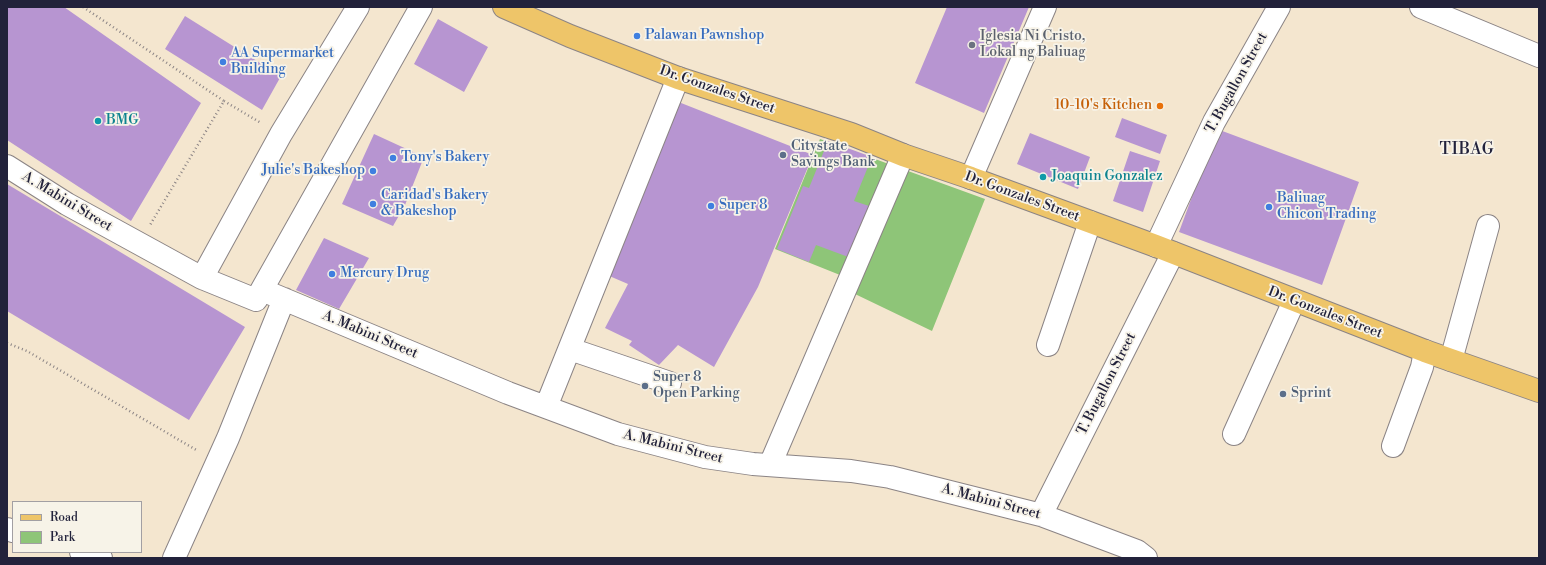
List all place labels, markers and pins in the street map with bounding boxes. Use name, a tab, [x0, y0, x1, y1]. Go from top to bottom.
place label: Palawan Pawnshop	[645, 28, 764, 44]
place label: Iglesia Ni Cristo, Lokal ng Baliuag	[980, 29, 1085, 62]
marker: Palawan Pawnshop	[632, 31, 642, 41]
marker: Iglesia Ni Cristo, Lokal ng Baliuag	[967, 40, 977, 50]
place label: AA Supermarket Building	[231, 46, 334, 78]
marker: AA Supermarket Building	[218, 57, 228, 67]
place label: 10-10's Kitchen	[1054, 98, 1152, 114]
marker: 10-10's Kitchen	[1155, 101, 1165, 111]
place label: BMG	[106, 113, 139, 129]
marker: BMG	[93, 116, 103, 126]
place label: Citystate Savings Bank	[791, 139, 875, 172]
place label: Tony's Bakery	[401, 150, 489, 166]
marker: Citystate Savings Bank	[778, 150, 788, 160]
marker: Tony's Bakery	[388, 153, 398, 163]
place label: Julie's Bakeshop	[261, 163, 365, 179]
marker: Julie's Bakeshop	[368, 166, 378, 176]
place label: Joaquin Gonzalez	[1051, 169, 1163, 185]
marker: Joaquin Gonzalez	[1038, 172, 1048, 182]
place label: Caridad's Bakery & Bakeshop	[381, 188, 488, 220]
place label: Baliuag Chicon Trading	[1277, 191, 1376, 224]
place label: Super 8	[719, 198, 768, 214]
marker: Caridad's Bakery & Bakeshop	[368, 199, 378, 209]
marker: Super 8	[706, 201, 716, 211]
marker: Baliuag Chicon Trading	[1264, 202, 1274, 212]
place label: Mercury Drug	[340, 266, 429, 282]
marker: Mercury Drug	[327, 269, 337, 279]
place label: Super 8 Open Parking	[653, 370, 740, 402]
marker: Super 8 Open Parking	[640, 381, 650, 391]
place label: Sprint	[1291, 386, 1331, 402]
marker: Sprint	[1278, 389, 1288, 399]

